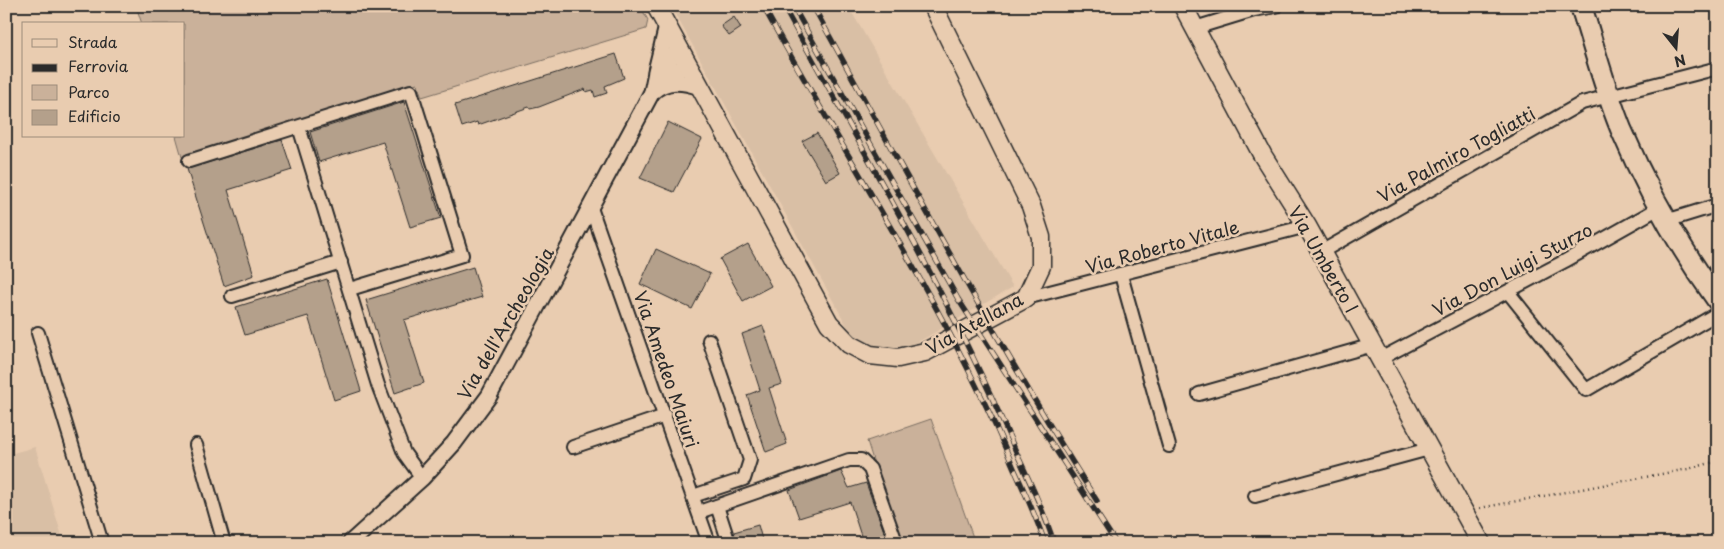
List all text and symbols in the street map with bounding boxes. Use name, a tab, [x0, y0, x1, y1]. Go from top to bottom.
legend	[22, 22, 185, 138]
north arrow	[1652, 22, 1702, 72]
text: Strada	[68, 30, 118, 53]
text: N	[1672, 49, 1688, 73]
text: Ferrovia	[68, 54, 129, 77]
text: Parco	[68, 80, 110, 103]
street label: Via Palmiro Togliatti	[1372, 99, 1540, 209]
text: Edificio	[68, 104, 121, 127]
street label: Via Umberto I	[1282, 200, 1366, 318]
street label: Via Roberto Vitale	[1082, 213, 1242, 279]
street label: Via Don Luigi Sturzo	[1427, 215, 1597, 323]
street label: Via dell'Archeologia	[450, 242, 560, 404]
street label: Via Atellana	[920, 285, 1028, 361]
street label: Via Amedeo Maiuri	[627, 287, 707, 451]

